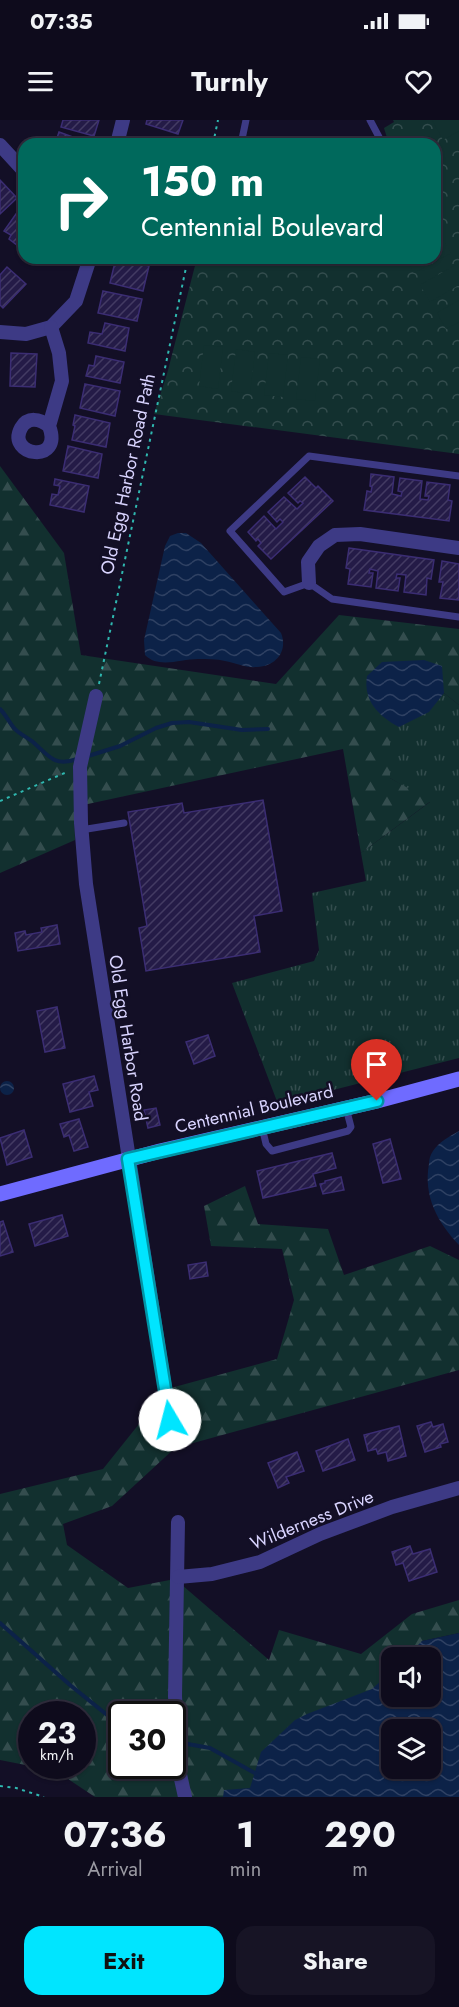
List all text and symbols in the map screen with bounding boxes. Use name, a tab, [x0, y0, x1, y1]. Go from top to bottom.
text: 07:35	[30, 5, 93, 37]
text: Turnly	[191, 62, 268, 101]
icon: menu	[24, 65, 57, 98]
icon: heart	[402, 65, 435, 98]
text: 150 m	[141, 151, 264, 212]
icon: right	[42, 162, 120, 240]
text: Centennial Boulevard	[141, 207, 384, 246]
street label: Old Egg Harbor Road Path	[94, 371, 162, 577]
street label: Old Egg Harbor Road	[102, 953, 154, 1123]
pin	[351, 1039, 402, 1101]
icon: arrive	[360, 1048, 393, 1081]
street label: Centennial Boulevard	[172, 1078, 336, 1140]
position arrow	[138, 1388, 202, 1452]
street label: Wilderness Drive	[246, 1483, 378, 1557]
map controls	[381, 1647, 441, 1779]
button: sound	[381, 1647, 441, 1707]
speed limit sign: 30	[108, 1701, 186, 1779]
text: 23	[38, 1711, 76, 1754]
button: layers	[381, 1719, 441, 1779]
text: km/h	[40, 1744, 74, 1766]
text: 07:36	[63, 1808, 167, 1860]
text: 1	[236, 1808, 255, 1860]
text: 290	[324, 1808, 396, 1860]
text: Arrival	[87, 1855, 143, 1884]
text: min	[230, 1855, 261, 1884]
text: m	[352, 1855, 368, 1884]
button: Exit	[24, 1926, 224, 1995]
button: Share	[236, 1926, 435, 1995]

